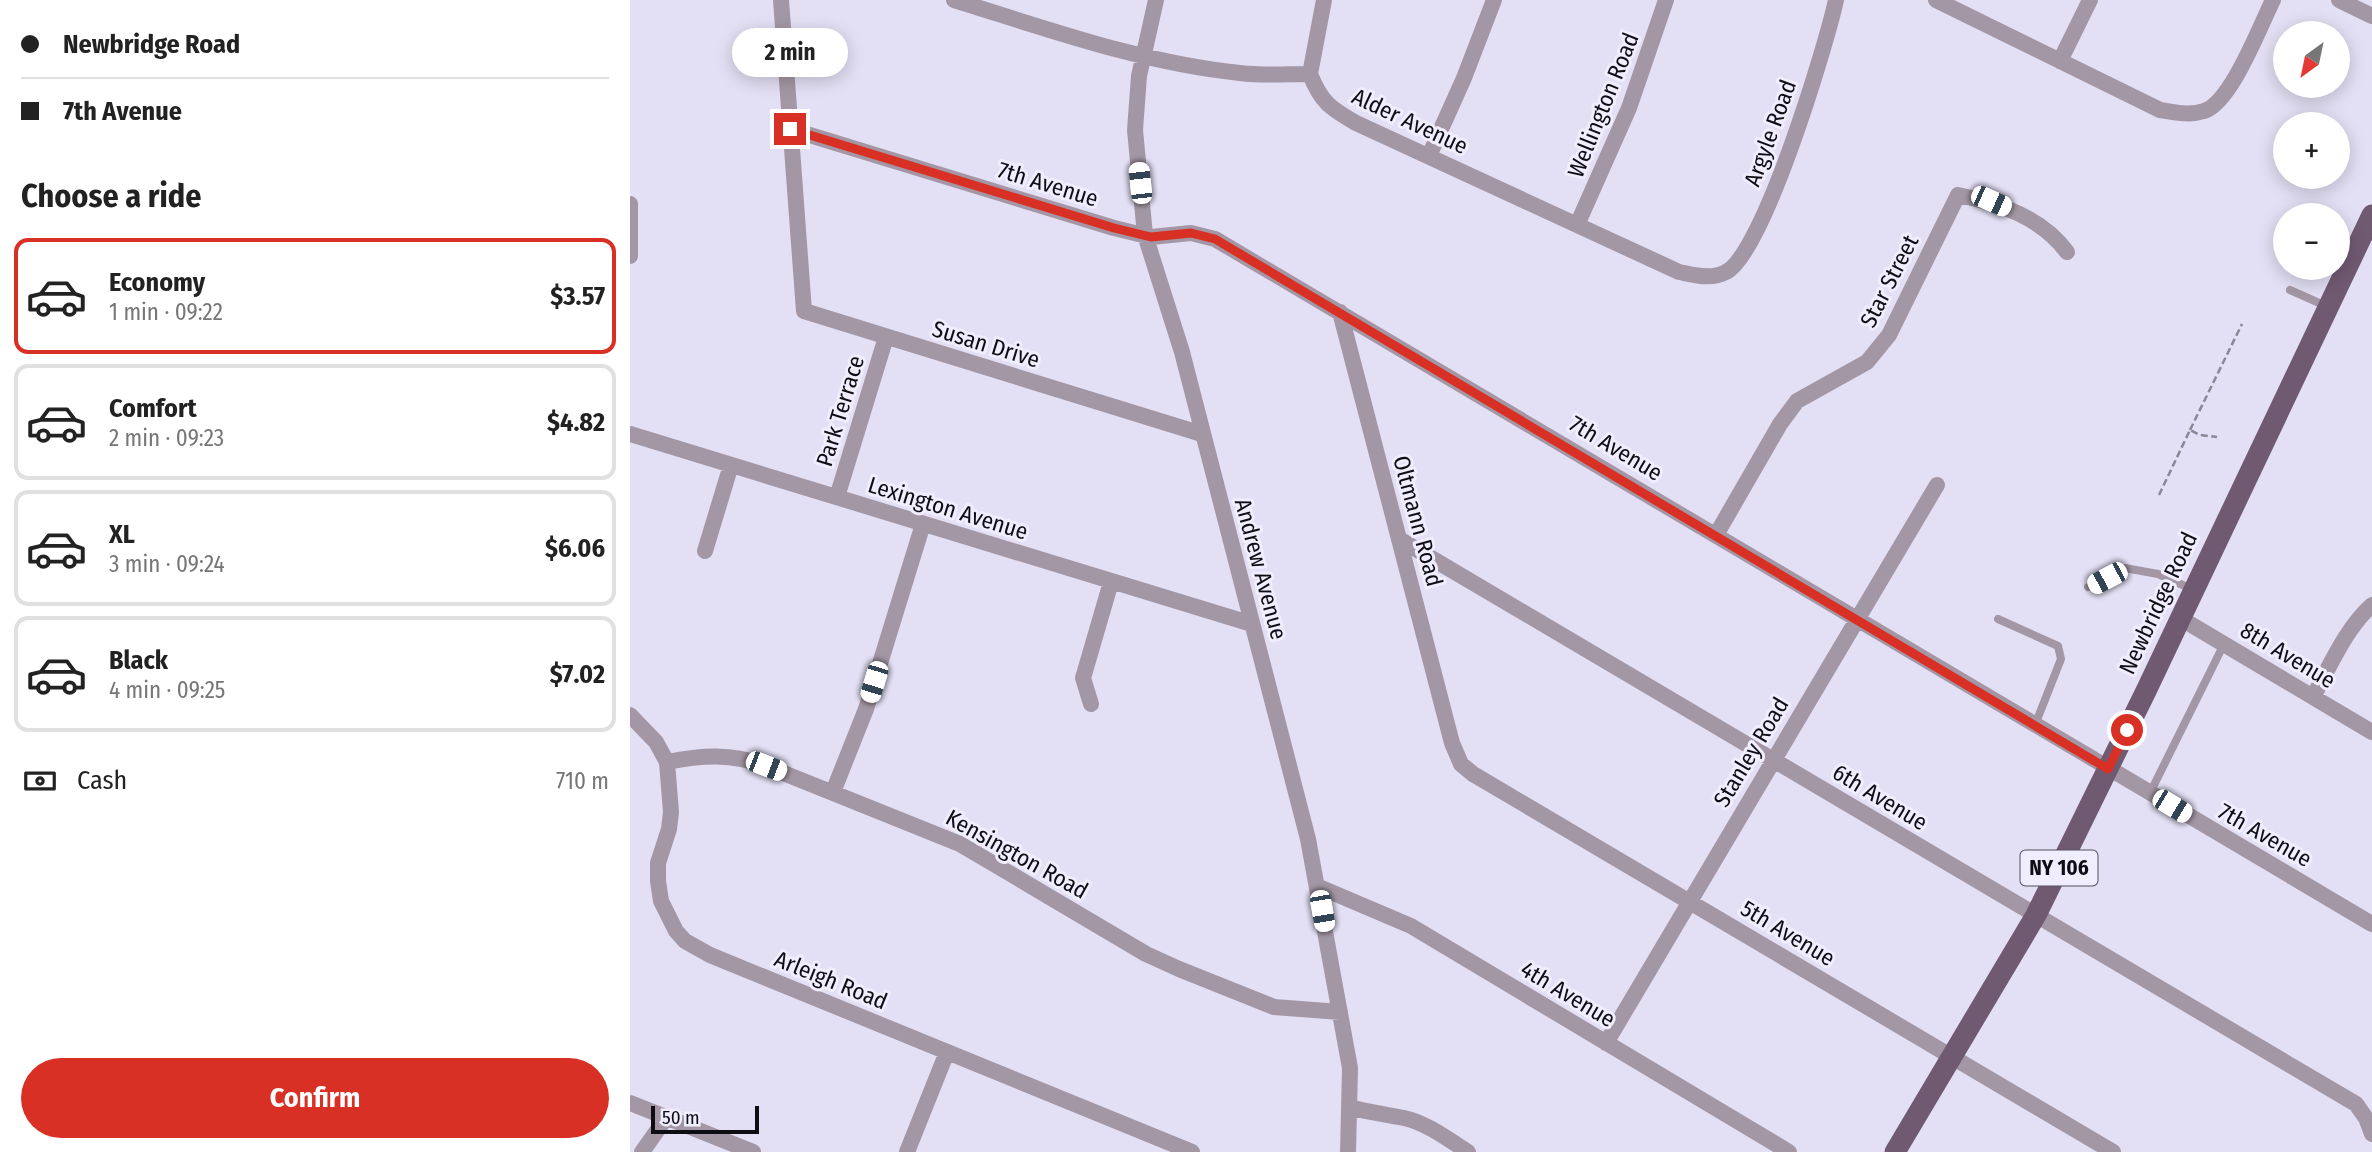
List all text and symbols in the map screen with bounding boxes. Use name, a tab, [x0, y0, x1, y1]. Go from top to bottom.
north arrow	[2273, 21, 2350, 98]
map controls	[2273, 21, 2350, 280]
callout: 2 min	[732, 27, 848, 76]
street label: Wellington Road	[1561, 28, 1645, 182]
text: Newbridge Road	[63, 29, 240, 60]
text: 2 min	[765, 38, 816, 66]
street label: Argyle Road	[1738, 76, 1802, 190]
street label: Alder Avenue	[1348, 82, 1472, 160]
text: 7th Avenue	[63, 96, 182, 127]
button: +	[2273, 112, 2350, 189]
route end	[774, 113, 806, 145]
street label: 7th Avenue	[994, 155, 1102, 213]
car	[1128, 161, 1153, 205]
text: Choose a ride	[21, 177, 202, 215]
car	[1968, 183, 2015, 219]
button: −	[2273, 203, 2350, 280]
street label: Star Street	[1854, 230, 1924, 332]
icon: car	[25, 265, 88, 328]
text: Economy	[109, 267, 205, 298]
text: $3.57	[550, 281, 605, 312]
text: 1 min · 09:22	[109, 298, 223, 326]
street label: Susan Drive	[929, 314, 1043, 374]
street label: Park Terrace	[810, 352, 870, 470]
icon: car	[25, 391, 88, 454]
text: Comfort	[109, 393, 197, 424]
text: $4.82	[547, 407, 605, 438]
street label: 7th Avenue	[1564, 409, 1668, 487]
text: 2 min · 09:23	[109, 424, 224, 452]
street label: Oltmann Road	[1387, 453, 1449, 589]
street label: Lexington Avenue	[865, 470, 1031, 546]
street label: Andrew Avenue	[1229, 495, 1293, 643]
icon: car	[25, 517, 88, 580]
text: XL	[109, 519, 135, 550]
street label: Newbridge Road	[2113, 527, 2203, 679]
text: $6.06	[545, 533, 605, 564]
text: 3 min · 09:24	[109, 550, 225, 578]
car	[2084, 559, 2131, 597]
street label: 8th Avenue	[2236, 616, 2340, 694]
icon: car	[25, 643, 88, 706]
text: Black	[109, 645, 168, 676]
text: $7.02	[550, 659, 605, 690]
car	[858, 659, 891, 705]
text: 4 min · 09:25	[109, 676, 225, 704]
street label: Stanley Road	[1707, 692, 1795, 812]
route start	[2111, 714, 2143, 746]
car	[743, 749, 790, 783]
street label: 6th Avenue	[1828, 758, 1932, 836]
icon: cash	[21, 762, 59, 800]
text: Cash	[77, 765, 127, 796]
text: 710 m	[556, 767, 609, 795]
car	[2149, 786, 2196, 826]
street label: 7th Avenue	[2213, 797, 2317, 873]
street label: Kensington Road	[941, 803, 1093, 905]
road number: NY 106	[2020, 850, 2098, 886]
car	[1309, 888, 1336, 934]
street label: 5th Avenue	[1736, 894, 1840, 972]
street label: Arleigh Road	[770, 945, 892, 1015]
street label: 4th Avenue	[1516, 955, 1620, 1033]
button: Confirm	[21, 1058, 609, 1138]
scale bar	[651, 1103, 760, 1135]
text: 50 m	[662, 1106, 700, 1129]

